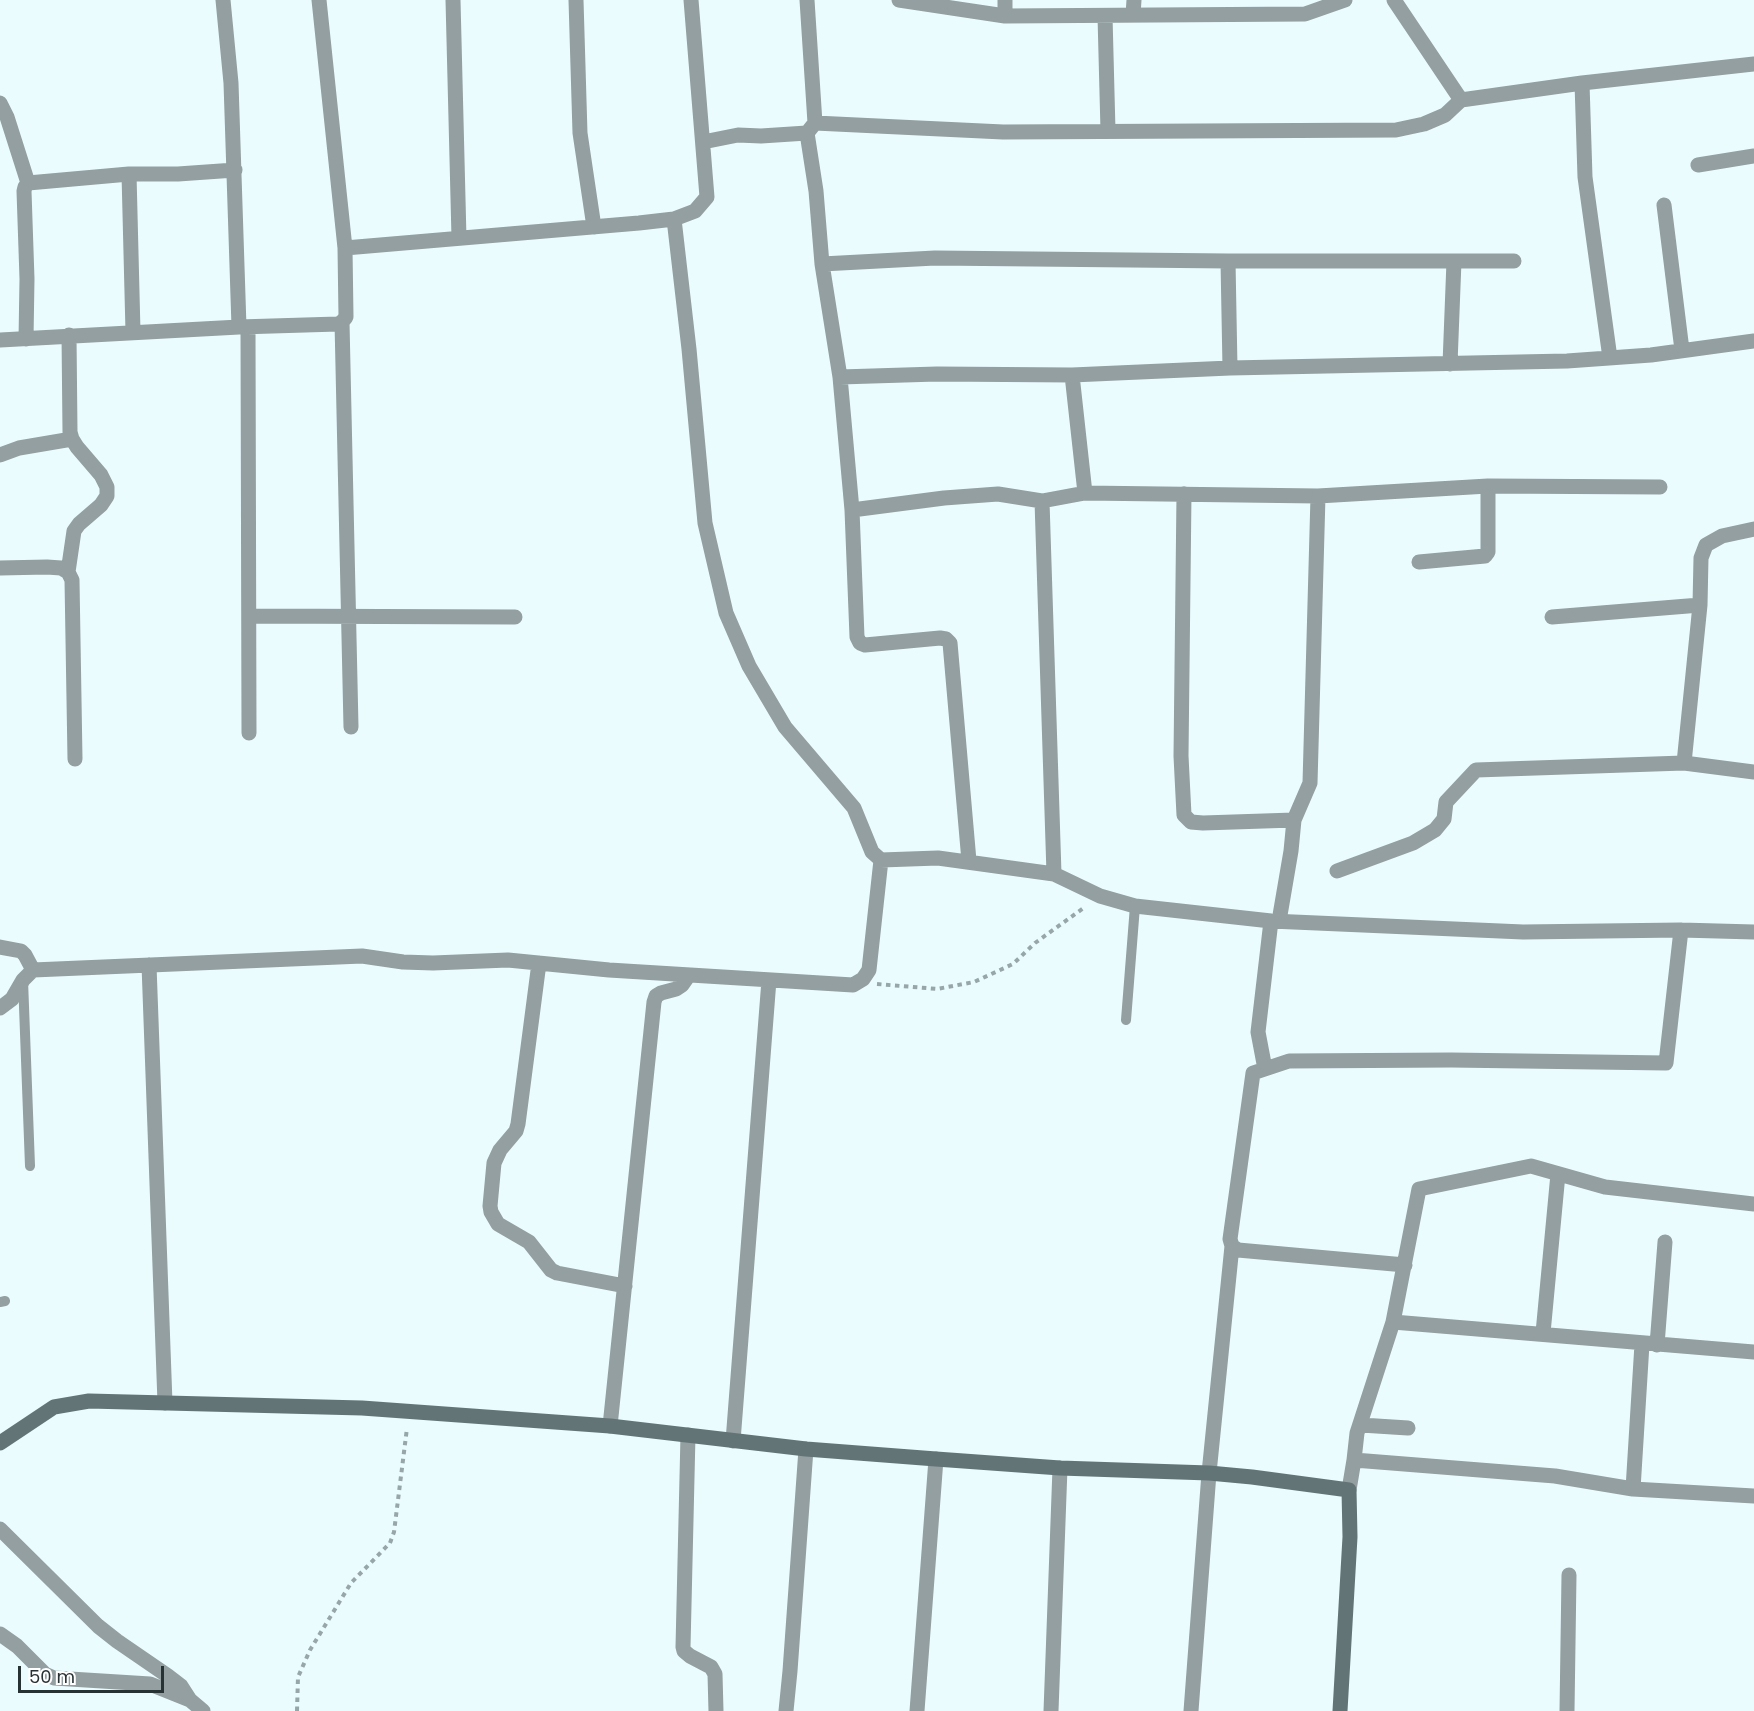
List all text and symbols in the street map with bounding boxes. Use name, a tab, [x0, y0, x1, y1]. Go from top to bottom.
scale bar	[21, 1654, 166, 1692]
text: 50 m	[29, 1664, 75, 1689]

